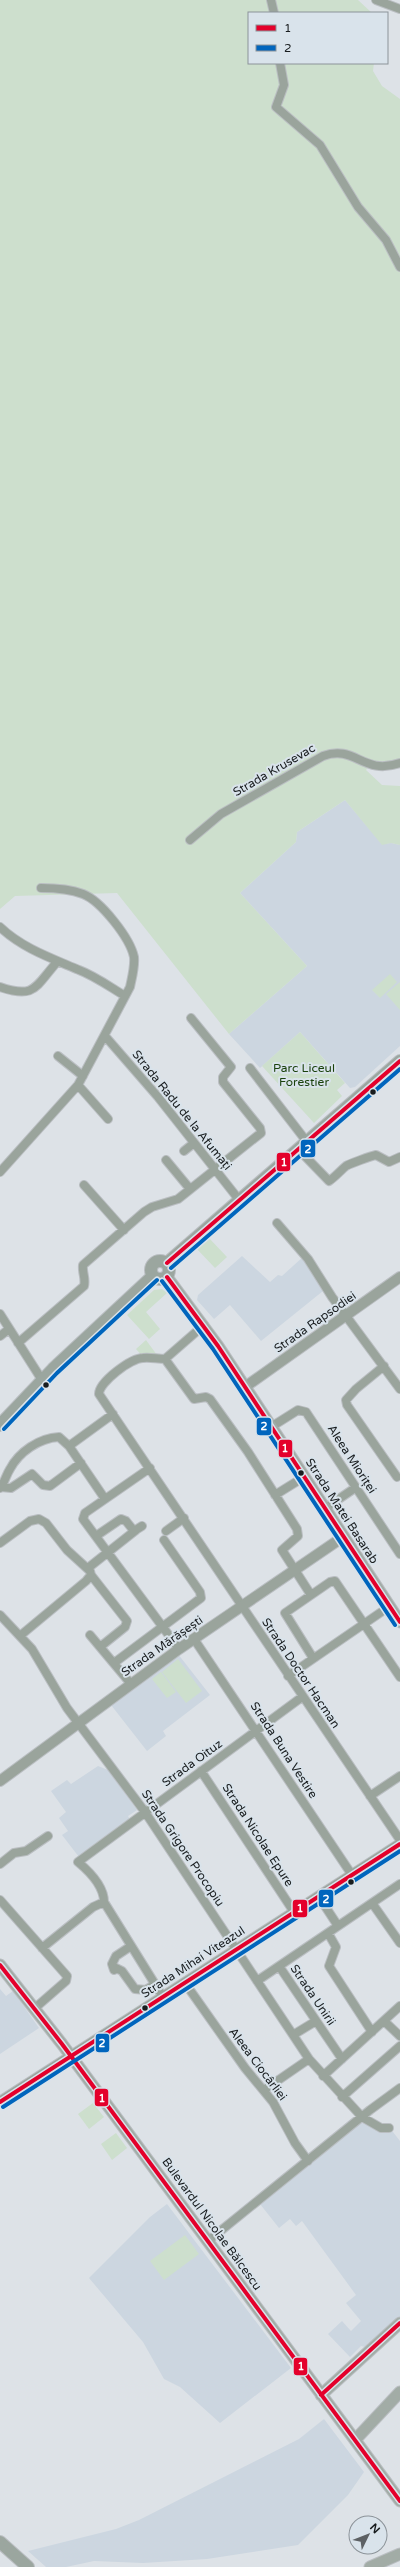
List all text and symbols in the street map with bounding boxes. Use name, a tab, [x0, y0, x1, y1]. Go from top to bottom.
legend	[248, 12, 388, 64]
text: 1	[284, 21, 292, 35]
text: 2	[284, 41, 292, 55]
street label: Strada Krusevac	[231, 741, 317, 799]
street label: Strada Radu de la Afumați	[129, 1047, 235, 1173]
park label: Parc Liceul Forestier	[273, 1061, 335, 1089]
unlabelled marker	[368, 1087, 378, 1097]
line badge: 2	[300, 1139, 316, 1158]
text: 2	[305, 1143, 312, 1156]
line badge: 1	[276, 1152, 291, 1172]
text: 1	[281, 1156, 288, 1169]
street label: Strada Rapsodiei	[271, 1289, 359, 1355]
unlabelled marker	[41, 1380, 51, 1390]
line badge: 2	[256, 1417, 272, 1436]
text: 2	[261, 1420, 268, 1433]
street label: Aleea Mioriței	[325, 1422, 379, 1496]
line badge: 1	[278, 1439, 293, 1458]
text: 1	[282, 1442, 289, 1455]
street label: Strada Matei Basarab	[303, 1456, 381, 1566]
unlabelled marker	[296, 1468, 306, 1478]
street label: Strada Mărășești	[119, 1613, 205, 1679]
street label: Strada Doctor Hacman	[259, 1615, 343, 1731]
street label: Strada Buna Vestire	[248, 1699, 321, 1801]
street label: Strada Oituz	[159, 1736, 225, 1790]
street label: Strada Nicolae Epure	[219, 1781, 297, 1889]
street label: Strada Grigore Procopiu	[139, 1787, 227, 1909]
unlabelled marker	[346, 1877, 356, 1887]
line badge: 2	[318, 1889, 334, 1908]
text: 2	[323, 1893, 330, 1906]
line badge: 1	[292, 1899, 308, 1918]
text: 1	[297, 1902, 304, 1915]
street label: Strada Mihai Viteazul	[139, 1923, 247, 2001]
street label: Strada Unirii	[288, 1962, 338, 2028]
unlabelled marker	[140, 2003, 150, 2013]
street label: Aleea Ciocârliei	[226, 2025, 290, 2103]
line badge: 2	[95, 2033, 110, 2053]
text: 2	[99, 2037, 106, 2050]
line badge: 1	[94, 2088, 109, 2107]
text: 1	[99, 2092, 106, 2105]
street label: Bulevardul Nicolae Bălcescu	[159, 2155, 265, 2293]
line badge: 1	[293, 2357, 308, 2376]
text: 1	[298, 2360, 305, 2373]
north arrow	[348, 2515, 388, 2555]
text: N	[367, 2521, 383, 2536]

